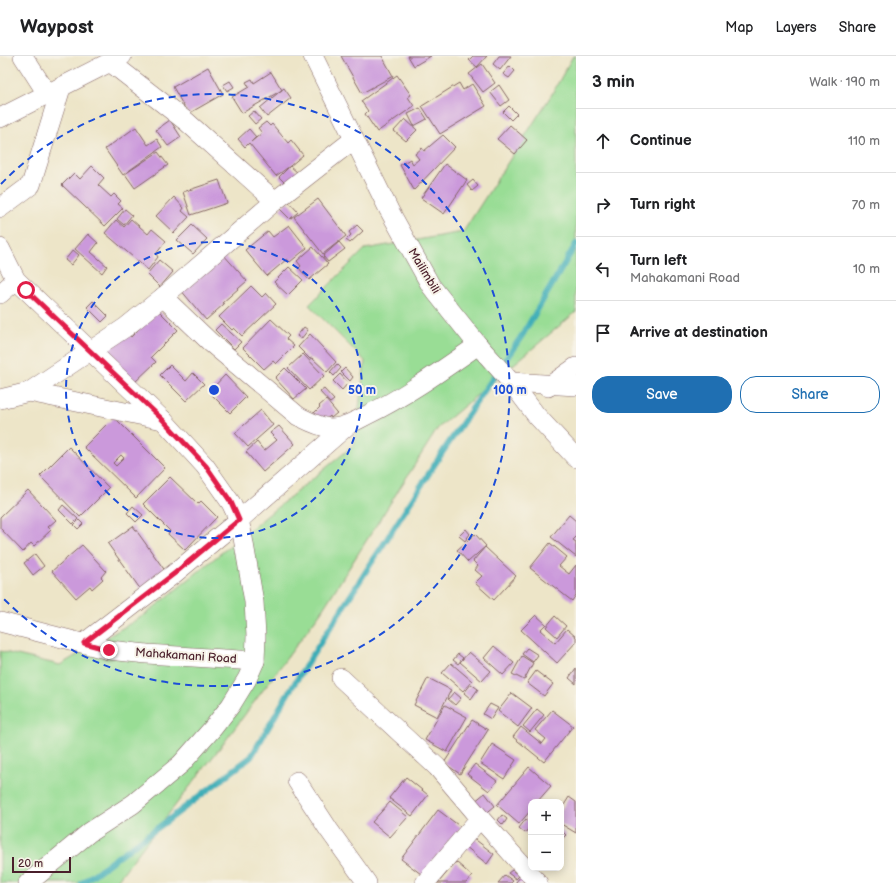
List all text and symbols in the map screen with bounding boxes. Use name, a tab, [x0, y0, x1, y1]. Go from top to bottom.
text: Waypost	[20, 16, 94, 39]
text: Map	[725, 19, 753, 36]
text: Layers	[775, 19, 817, 36]
text: Share	[839, 19, 876, 36]
text: 3 min	[592, 72, 635, 92]
text: Walk · 190 m	[809, 74, 880, 90]
icon: ahead	[592, 130, 614, 152]
text: Continue	[630, 131, 692, 150]
text: 110 m	[848, 133, 880, 149]
icon: right	[592, 194, 614, 216]
text: Turn right	[630, 195, 695, 214]
text: 70 m	[852, 197, 880, 213]
street label: Mailimbili	[405, 245, 444, 297]
text: Turn left	[630, 251, 687, 270]
icon: left	[592, 258, 614, 280]
text: 10 m	[853, 261, 880, 277]
text: Mahakamani Road	[630, 270, 740, 286]
route start	[17, 281, 35, 299]
icon: arrive	[592, 322, 614, 344]
text: Arrive at destination	[630, 323, 768, 342]
button: Save	[592, 376, 732, 413]
button: Share	[740, 376, 880, 413]
centre of rings	[207, 383, 221, 397]
text: 50 m	[348, 383, 376, 398]
text: 100 m	[493, 383, 527, 398]
route end	[100, 641, 118, 659]
street label: Mahakamani Road	[135, 645, 237, 667]
map controls	[528, 799, 564, 871]
button: +	[528, 799, 564, 835]
button: −	[528, 835, 564, 871]
scale bar	[12, 855, 71, 874]
text: 20 m	[18, 857, 43, 870]

